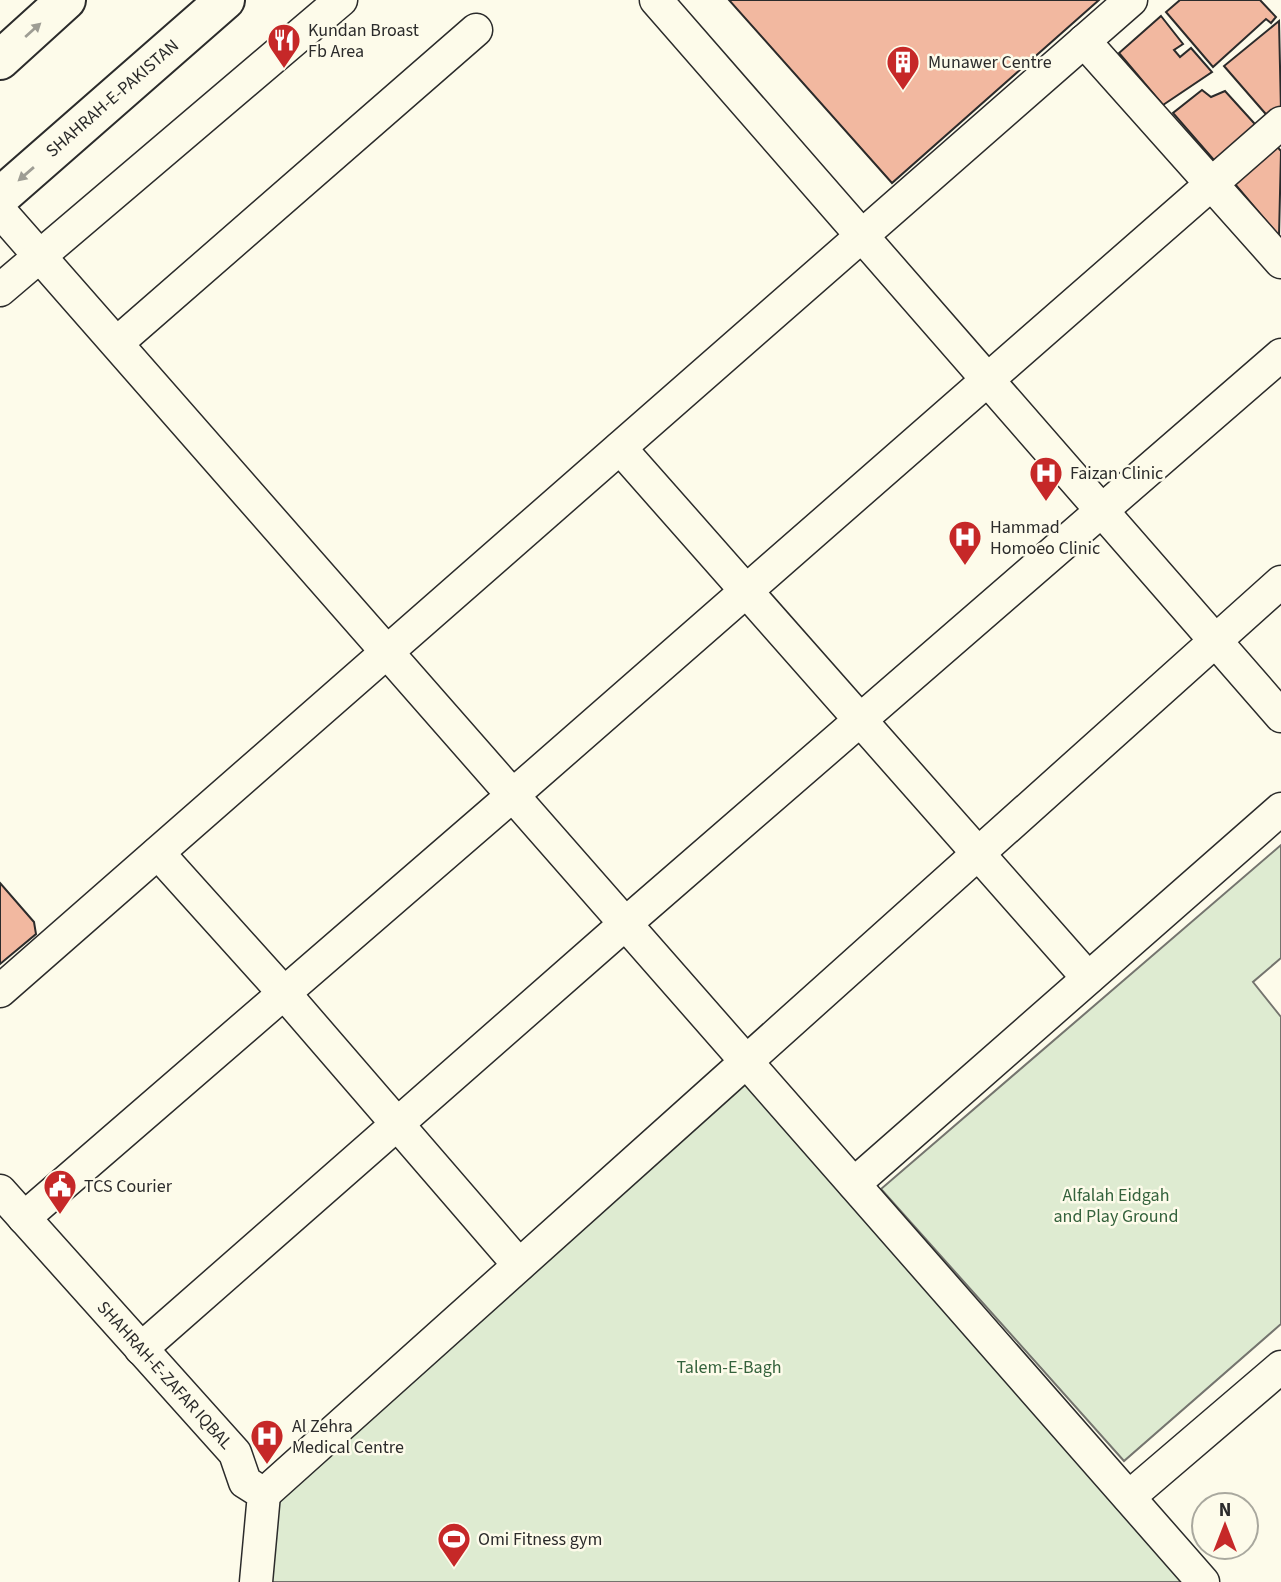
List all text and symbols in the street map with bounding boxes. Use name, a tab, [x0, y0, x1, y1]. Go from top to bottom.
place label: Kundan Broast Fb Area	[308, 18, 419, 64]
restaurant icon: Kundan Broast Fb Area	[265, 21, 303, 70]
one-way arrow	[24, 22, 42, 38]
street label: SHAHRAH-E-PAKISTAN	[40, 33, 184, 163]
building icon: Munawer Centre	[884, 43, 922, 92]
place label: Munawer Centre	[928, 50, 1052, 75]
one-way arrow	[17, 166, 35, 182]
hospital icon: Faizan Clinic	[1027, 454, 1065, 503]
place label: Faizan Clinic	[1070, 461, 1163, 486]
place label: Hammad Homoeo Clinic	[990, 515, 1100, 561]
hospital icon: Hammad Homoeo Clinic	[946, 518, 984, 567]
public building icon: TCS Courier	[41, 1167, 79, 1216]
place label: TCS Courier	[84, 1174, 173, 1199]
park label: Alfalah Eidgah and Play Ground	[1054, 1183, 1178, 1229]
street label: SHAHRAH-E-ZAFAR IQBAL	[91, 1296, 238, 1455]
park label: Talem-E-Bagh	[676, 1355, 782, 1380]
place label: Al Zehra Medical Centre	[292, 1414, 404, 1460]
hospital icon: Al Zehra Medical Centre	[248, 1417, 286, 1466]
north arrow	[1190, 1491, 1260, 1561]
text: N	[1219, 1497, 1231, 1524]
sports icon: Omi Fitness gym	[435, 1520, 473, 1569]
place label: Omi Fitness gym	[478, 1527, 602, 1552]

